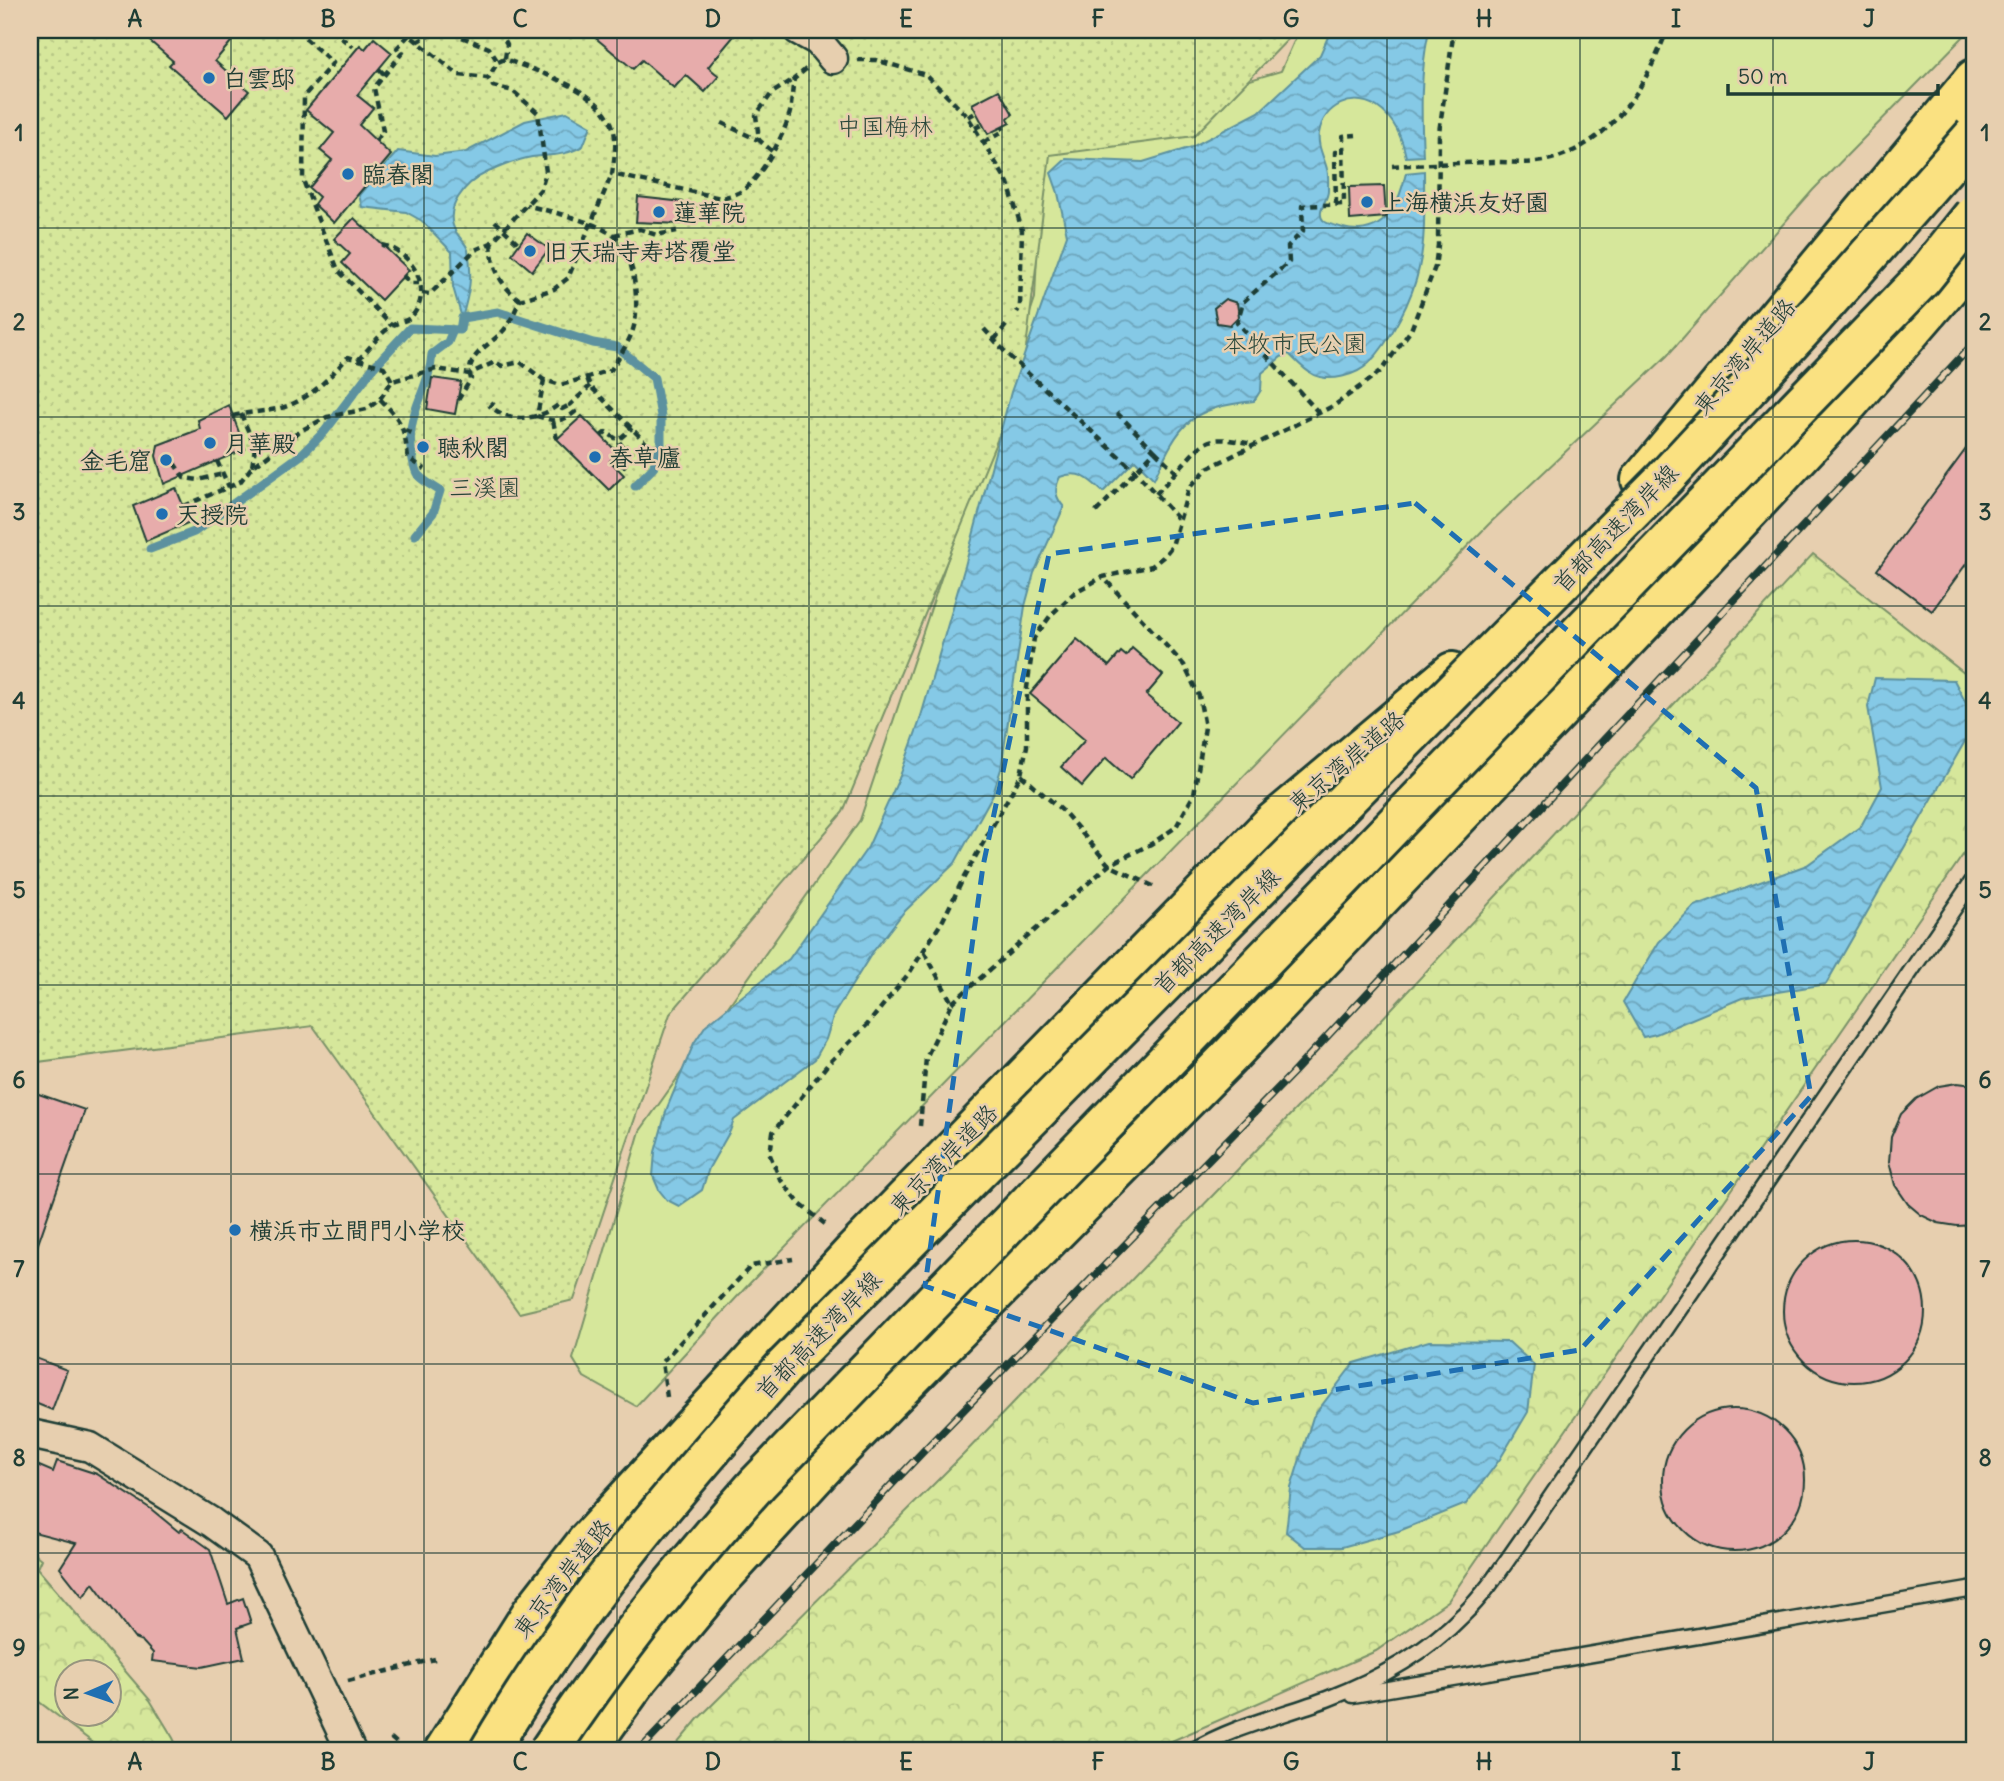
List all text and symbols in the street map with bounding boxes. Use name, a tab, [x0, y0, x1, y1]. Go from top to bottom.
text: A	[128, 4, 143, 33]
text: B	[320, 4, 336, 33]
text: C	[512, 4, 528, 33]
text: D	[705, 4, 721, 33]
text: E	[899, 4, 913, 33]
text: F	[1091, 4, 1105, 33]
text: G	[1283, 4, 1299, 33]
text: H	[1476, 4, 1492, 33]
text: I	[1671, 4, 1681, 33]
text: J	[1863, 4, 1875, 33]
scale bar	[1728, 52, 1938, 96]
place label: 白雲邸	[223, 63, 295, 93]
text: 50 m	[1738, 63, 1787, 90]
marker: 白雲邸	[201, 70, 217, 86]
park label: 中国梅林	[837, 111, 933, 141]
text: 1	[14, 118, 24, 147]
text: 1	[1980, 118, 1990, 147]
place label: 臨春閣	[362, 159, 434, 189]
marker: 臨春閣	[340, 166, 356, 182]
place label: 上海横浜友好園	[1381, 187, 1549, 217]
marker: 上海横浜友好園	[1359, 194, 1375, 210]
place label: 蓮華院	[673, 197, 745, 227]
marker: 蓮華院	[651, 204, 667, 220]
place label: 旧天瑞寺寿塔覆堂	[544, 236, 736, 266]
marker: 旧天瑞寺寿塔覆堂	[522, 243, 538, 259]
street label: 東京湾岸道路	[1686, 291, 1802, 421]
text: 2	[13, 307, 26, 336]
text: 2	[1979, 307, 1992, 336]
park label: 本牧市民公園	[1223, 328, 1367, 358]
place label: 月華殿	[224, 428, 296, 458]
place label: 聴秋閣	[437, 432, 509, 462]
marker: 月華殿	[202, 435, 218, 451]
marker: 聴秋閣	[415, 439, 431, 455]
place label: 春草廬	[609, 442, 681, 472]
place label: 金毛窟	[80, 445, 152, 475]
marker: 春草廬	[587, 449, 603, 465]
marker: 金毛窟	[158, 452, 174, 468]
street label: 首都高速湾岸線	[1546, 457, 1684, 599]
park label: 三溪園	[449, 472, 521, 502]
text: 3	[12, 497, 26, 526]
text: 3	[1978, 497, 1992, 526]
place label: 天授院	[176, 499, 248, 529]
marker: 天授院	[154, 506, 170, 522]
text: 4	[12, 686, 26, 715]
text: 4	[1978, 686, 1992, 715]
street label: 東京湾岸道路	[1281, 703, 1411, 819]
street label: 首都高速湾岸線	[1146, 861, 1286, 1001]
text: 5	[12, 875, 26, 904]
text: 5	[1978, 875, 1992, 904]
text: 6	[12, 1065, 26, 1094]
text: 6	[1978, 1065, 1992, 1094]
street label: 東京湾岸道路	[882, 1097, 1004, 1221]
place label: 横浜市立間門小学校	[249, 1215, 465, 1245]
marker: 横浜市立間門小学校	[227, 1222, 243, 1238]
text: 7	[13, 1254, 25, 1283]
text: 7	[1979, 1254, 1991, 1283]
street label: 首都高速湾岸線	[749, 1264, 887, 1406]
text: 8	[12, 1443, 26, 1472]
text: 8	[1978, 1443, 1992, 1472]
street label: 東京湾岸道路	[506, 1512, 618, 1644]
text: 9	[12, 1633, 26, 1662]
text: 9	[1978, 1633, 1992, 1662]
north arrow	[52, 1658, 122, 1728]
text: N	[59, 1687, 83, 1701]
text: A	[128, 1747, 143, 1776]
text: B	[320, 1747, 336, 1776]
text: C	[512, 1747, 528, 1776]
text: D	[705, 1747, 721, 1776]
text: E	[899, 1747, 913, 1776]
text: F	[1091, 1747, 1105, 1776]
text: G	[1283, 1747, 1299, 1776]
text: H	[1476, 1747, 1492, 1776]
text: I	[1671, 1747, 1681, 1776]
text: J	[1863, 1747, 1875, 1776]

